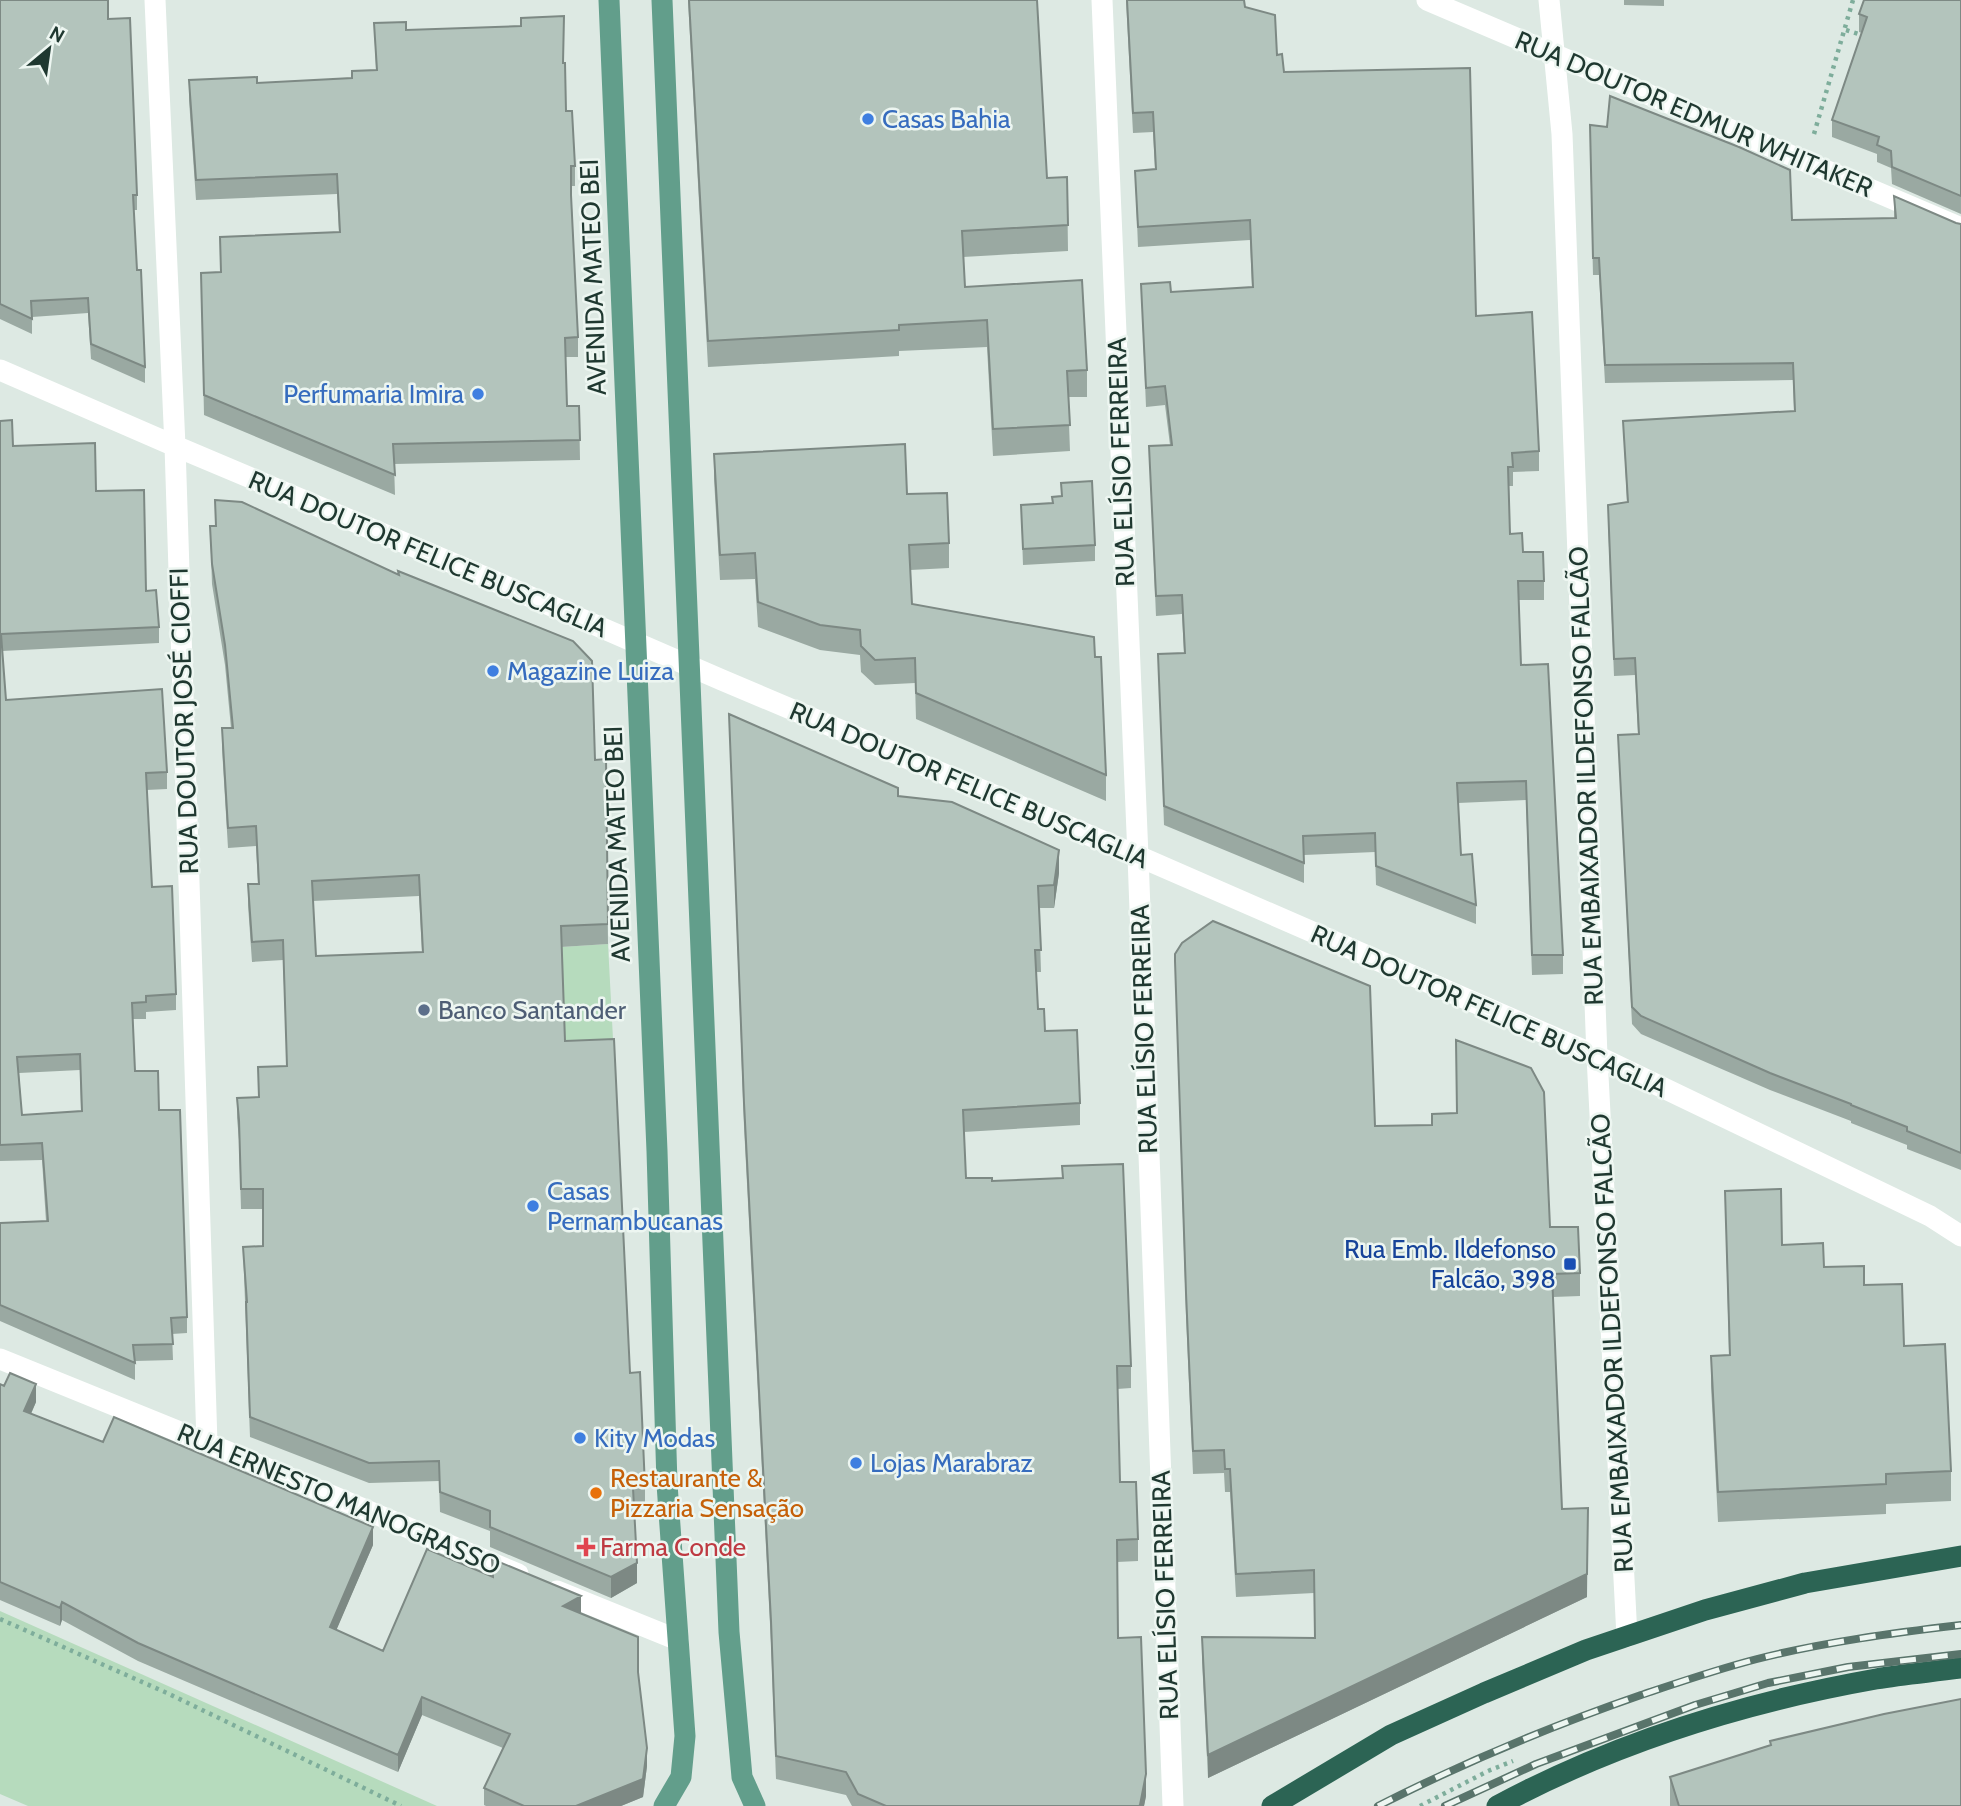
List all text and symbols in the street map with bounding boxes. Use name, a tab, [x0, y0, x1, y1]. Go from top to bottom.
north arrow	[14, 14, 84, 84]
text: N	[46, 21, 68, 48]
street label: RUA DOUTOR EDMUR WHITAKER	[1510, 24, 1878, 204]
place label: Casas Bahia	[882, 103, 1011, 135]
marker: Casas Bahia	[860, 111, 876, 127]
street label: AVENIDA MATEO BEI	[573, 158, 613, 396]
street label: RUA ELÍSIO FERREIRA	[1101, 337, 1141, 587]
place label: Perfumaria Imira	[283, 378, 465, 410]
marker: Perfumaria Imira	[470, 386, 486, 402]
street label: RUA DOUTOR FELICE BUSCAGLIA	[244, 464, 612, 644]
street label: RUA EMBAIXADOR ILDEFONSO FALCÃO	[1562, 546, 1610, 1006]
street label: RUA DOUTOR JOSÉ CIOFFI	[163, 567, 205, 875]
place label: Magazine Luiza	[507, 655, 675, 687]
marker: Magazine Luiza	[485, 663, 501, 679]
street label: RUA DOUTOR FELICE BUSCAGLIA	[785, 695, 1153, 875]
street label: AVENIDA MATEO BEI	[597, 725, 637, 963]
street label: RUA ELÍSIO FERREIRA	[1124, 904, 1164, 1154]
street label: RUA DOUTOR FELICE BUSCAGLIA	[1306, 918, 1672, 1104]
place label: Banco Santander	[438, 994, 627, 1026]
marker: Banco Santander	[416, 1002, 432, 1018]
street label: RUA EMBAIXADOR ILDEFONSO FALCÃO	[1584, 1113, 1640, 1573]
place label: Casas Pernambucanas	[547, 1175, 723, 1237]
marker: Casas Pernambucanas	[525, 1198, 541, 1214]
place label: Rua Emb. Ildefonso Falcão, 398	[1344, 1233, 1556, 1295]
marker: Rua Emb. Ildefonso Falcão, 398	[1562, 1256, 1578, 1272]
street label: RUA ERNESTO MANOGRASSO	[173, 1416, 505, 1582]
place label: Kity Modas	[594, 1422, 716, 1454]
marker: Kity Modas	[572, 1430, 588, 1446]
place label: Lojas Marabraz	[870, 1447, 1033, 1479]
marker: Lojas Marabraz	[848, 1455, 864, 1471]
place label: Restaurante & Pizzaria Sensação	[610, 1462, 804, 1524]
street label: RUA ELÍSIO FERREIRA	[1145, 1470, 1185, 1720]
marker: Restaurante & Pizzaria Sensação	[588, 1485, 604, 1501]
place label: Farma Conde	[600, 1531, 746, 1563]
marker: Farma Conde	[578, 1539, 594, 1555]

